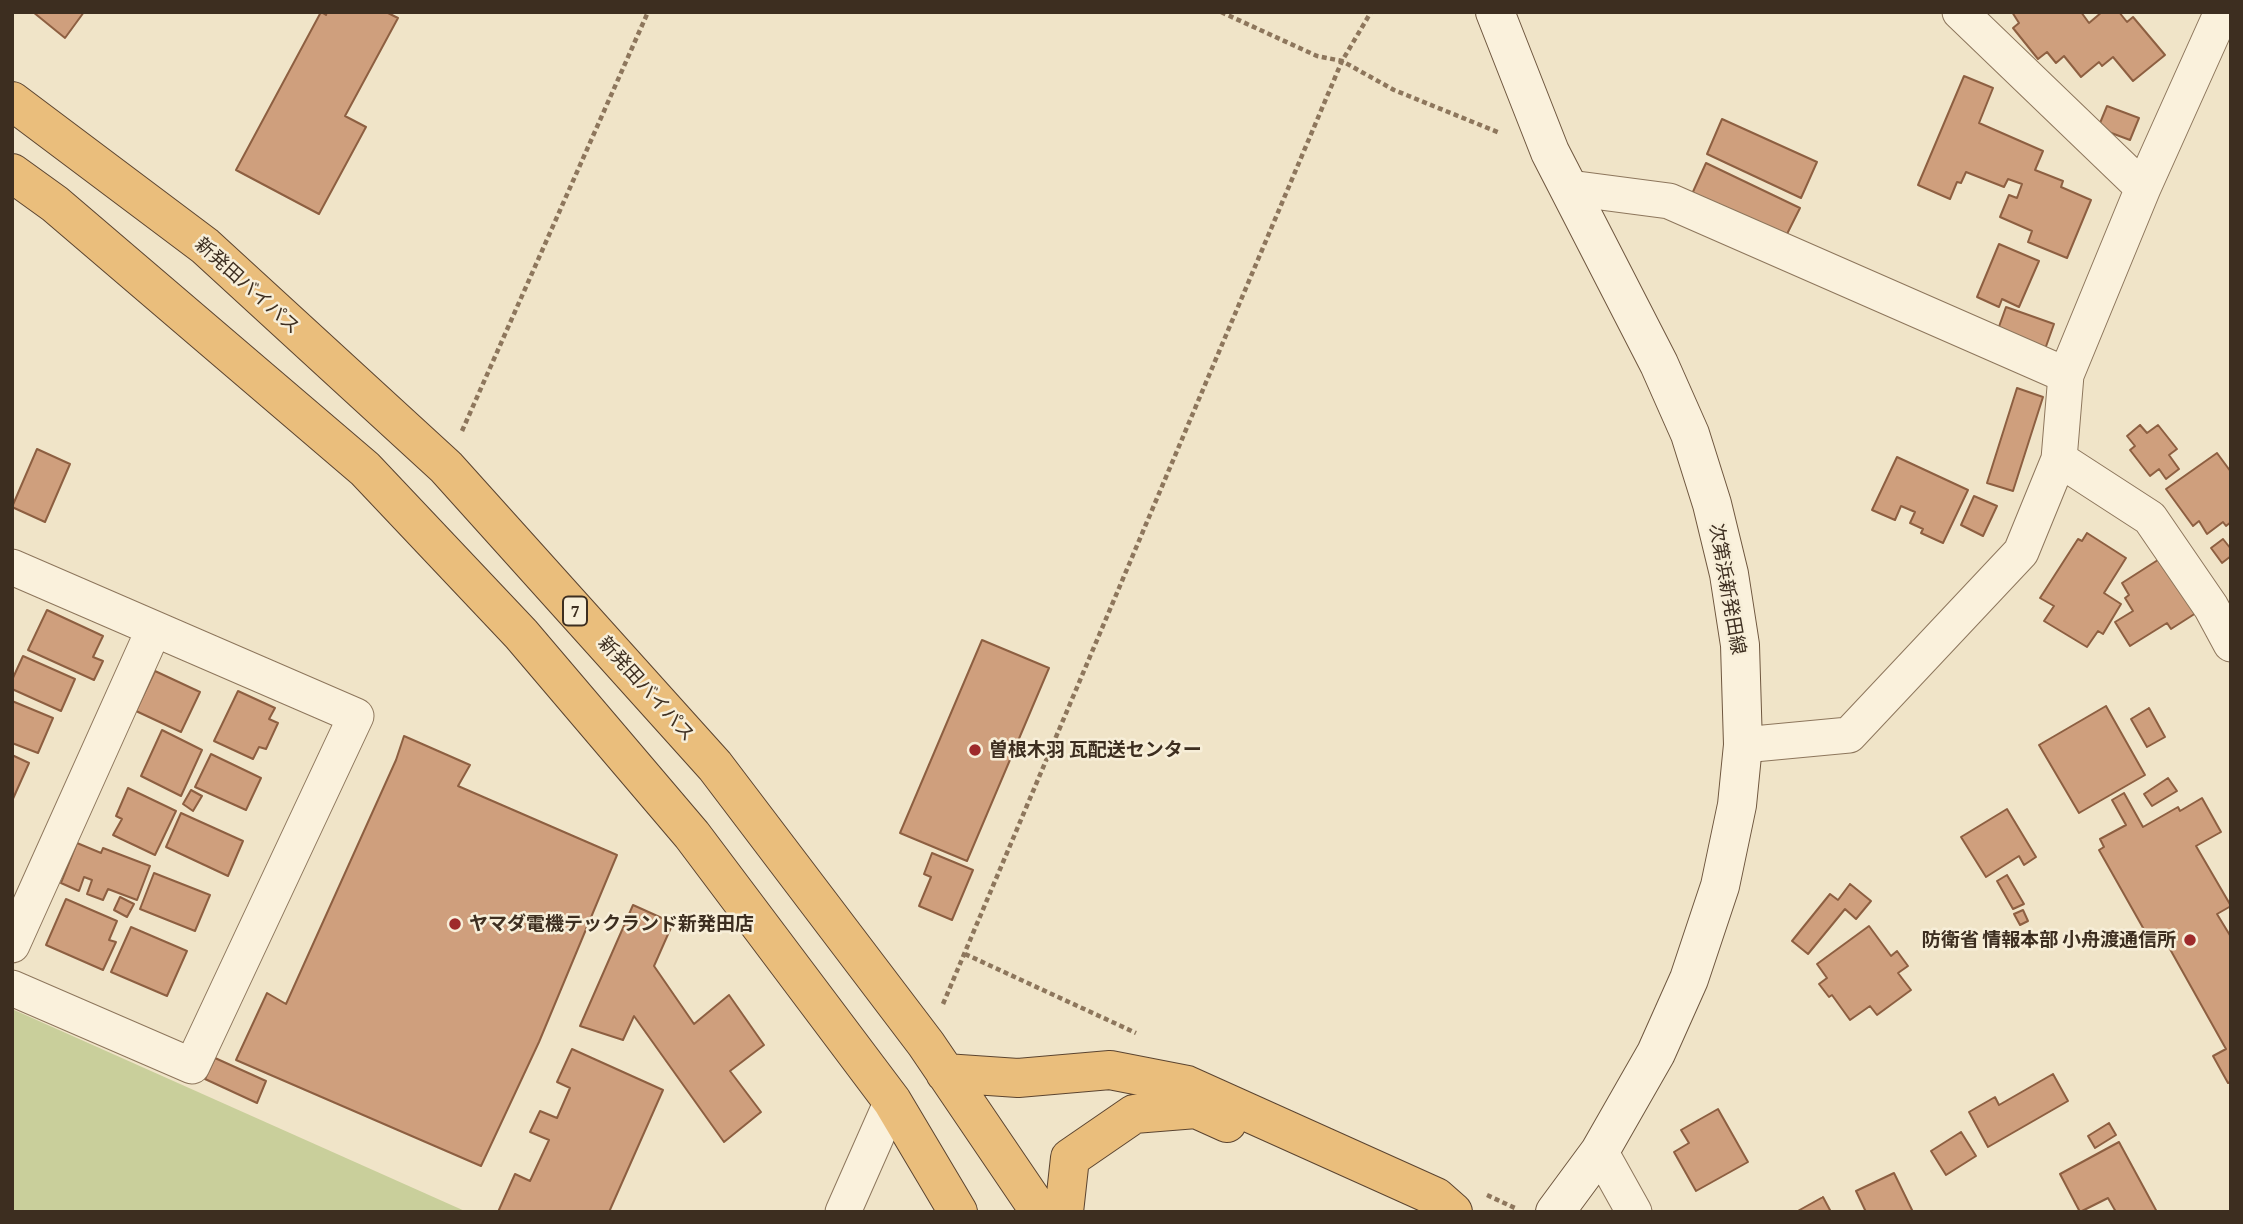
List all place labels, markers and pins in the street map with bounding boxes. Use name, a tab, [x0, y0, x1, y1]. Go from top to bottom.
place label: 曽根木羽 瓦配送センター	[989, 739, 1202, 761]
marker: 曽根木羽 瓦配送センター	[967, 742, 983, 758]
place label: ヤマダ電機テックランド新発田店	[469, 913, 754, 935]
marker: ヤマダ電機テックランド新発田店	[447, 916, 463, 932]
place label: 防衛省 情報本部 小舟渡通信所	[1922, 929, 2176, 951]
marker: 防衛省 情報本部 小舟渡通信所	[2182, 932, 2198, 948]

